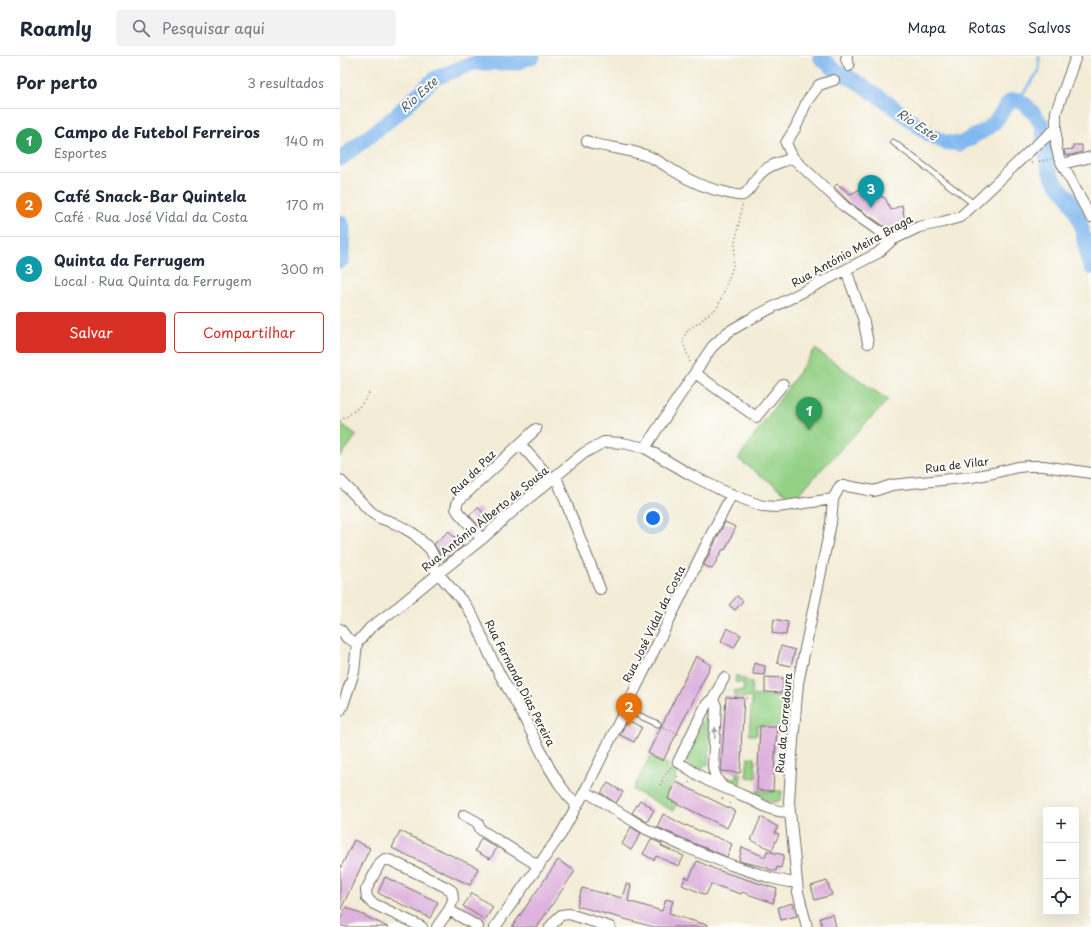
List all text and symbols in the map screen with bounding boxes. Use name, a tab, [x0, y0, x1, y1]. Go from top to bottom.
search box	[116, 10, 396, 46]
text: Roamly	[20, 14, 92, 42]
text: Pesquisar aqui	[162, 16, 265, 39]
icon: search	[130, 17, 152, 39]
text: Mapa	[907, 17, 946, 38]
text: Rotas	[968, 17, 1006, 38]
text: Salvos	[1028, 17, 1071, 38]
text: Por perto	[16, 69, 97, 95]
water label: Rio Este	[395, 72, 442, 116]
text: 3 resultados	[247, 73, 324, 92]
water label: Rio Este	[894, 104, 942, 145]
text: Campo de Futebol Ferreiros	[54, 120, 260, 143]
text: 1	[26, 131, 32, 150]
text: 140 m	[285, 131, 324, 150]
text: Esportes	[54, 143, 107, 162]
pin: 3	[858, 175, 884, 208]
text: Café Snack-Bar Quintela	[54, 184, 247, 207]
text: 2	[24, 195, 34, 214]
text: 170 m	[286, 195, 324, 214]
text: Café · Rua José Vidal da Costa	[54, 207, 248, 226]
street label: Rua António Meira Braga	[788, 210, 916, 291]
text: Quinta da Ferrugem	[54, 248, 205, 271]
text: 3	[25, 259, 33, 278]
text: 300 m	[280, 259, 324, 278]
text: Local · Rua Quinta da Ferrugem	[54, 271, 252, 290]
button: Salvar	[16, 312, 166, 353]
button: Compartilhar	[174, 312, 324, 353]
pin: 1	[796, 397, 822, 430]
street label: Rua da Paz	[446, 446, 499, 499]
street label: Rua de Vilar	[924, 452, 990, 477]
street label: Rua António Alberto de Sousa	[417, 462, 552, 575]
your location	[643, 508, 663, 528]
street label: Rua José Vidal da Costa	[618, 562, 689, 685]
street label: Rua Fernando Dias Pereira	[481, 617, 560, 749]
street label: Rua da Corredoura	[771, 672, 796, 774]
pin: 2	[616, 693, 642, 726]
one-way arrow	[712, 726, 718, 739]
map controls	[1043, 807, 1079, 915]
button: +	[1043, 807, 1079, 843]
button: −	[1043, 843, 1079, 879]
button: locate	[1043, 879, 1079, 915]

